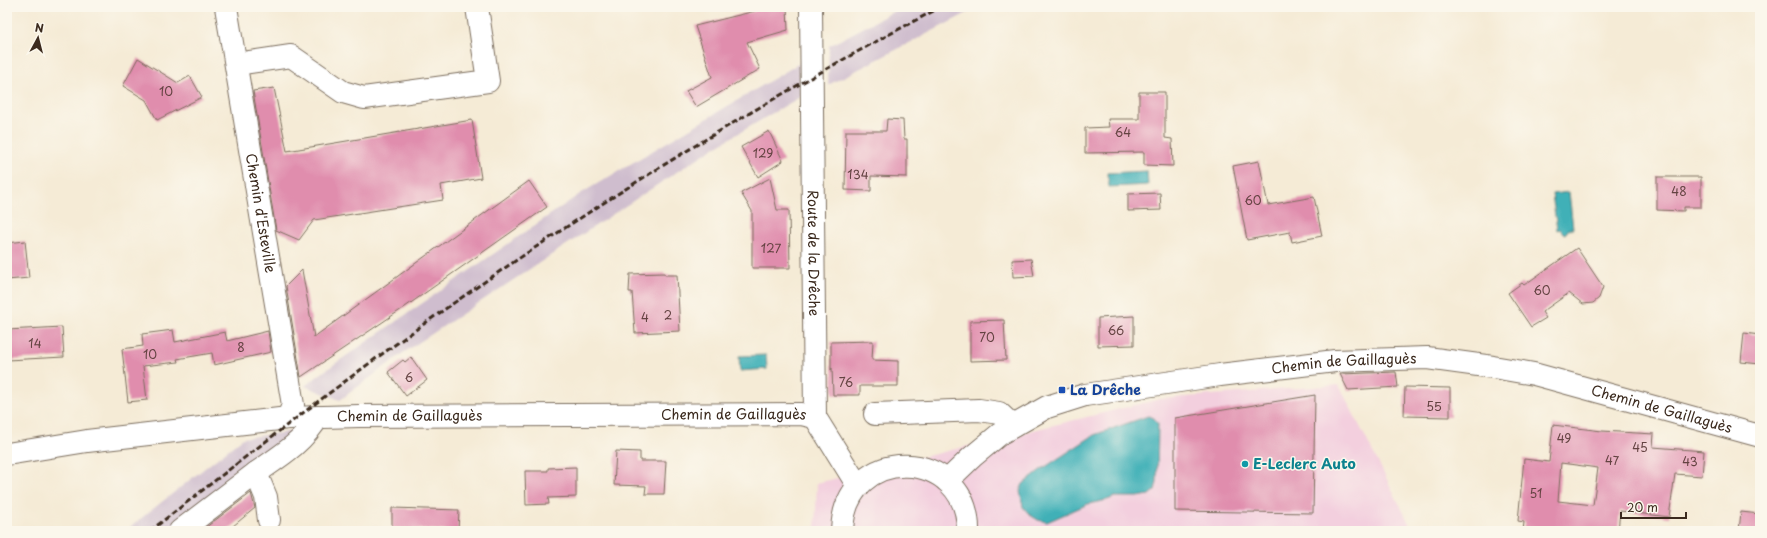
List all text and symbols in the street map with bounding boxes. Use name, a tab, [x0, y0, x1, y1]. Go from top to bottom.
north arrow	[18, 18, 58, 58]
text: N	[34, 19, 45, 37]
house number: 10	[159, 82, 173, 100]
house number: 64	[1115, 123, 1131, 141]
house number: 129	[753, 144, 773, 162]
street label: Chemin d'Esteville	[241, 152, 282, 275]
house number: 134	[847, 165, 869, 183]
house number: 48	[1671, 182, 1687, 200]
street label: Route de la Drêche	[803, 190, 825, 316]
house number: 60	[1244, 191, 1262, 209]
house number: 127	[761, 239, 781, 257]
house number: 60	[1533, 281, 1551, 299]
house number: 2	[664, 306, 672, 324]
house number: 4	[641, 308, 649, 326]
house number: 66	[1108, 321, 1124, 339]
house number: 70	[979, 328, 995, 346]
house number: 14	[28, 334, 42, 352]
house number: 8	[237, 338, 245, 356]
house number: 10	[143, 345, 157, 363]
street label: Chemin de Gaillaguès	[1270, 347, 1417, 379]
house number: 6	[405, 368, 413, 386]
house number: 76	[839, 373, 853, 391]
place label: La Drêche	[1070, 379, 1141, 400]
street label: Chemin de Gaillaguès	[1589, 379, 1735, 438]
marker: La Drêche	[1057, 385, 1067, 395]
house number: 55	[1426, 397, 1442, 415]
street label: Chemin de Gaillaguès	[661, 403, 809, 425]
street label: Chemin de Gaillaguès	[337, 404, 482, 427]
house number: 49	[1557, 429, 1571, 447]
house number: 45	[1632, 438, 1648, 456]
house number: 47	[1605, 451, 1620, 469]
house number: 43	[1682, 452, 1698, 470]
place label: E-Leclerc Auto	[1253, 453, 1356, 474]
marker: E-Leclerc Auto	[1240, 459, 1250, 469]
house number: 51	[1530, 484, 1542, 502]
scale bar	[1621, 494, 1686, 520]
text: 20 m	[1627, 498, 1658, 516]

